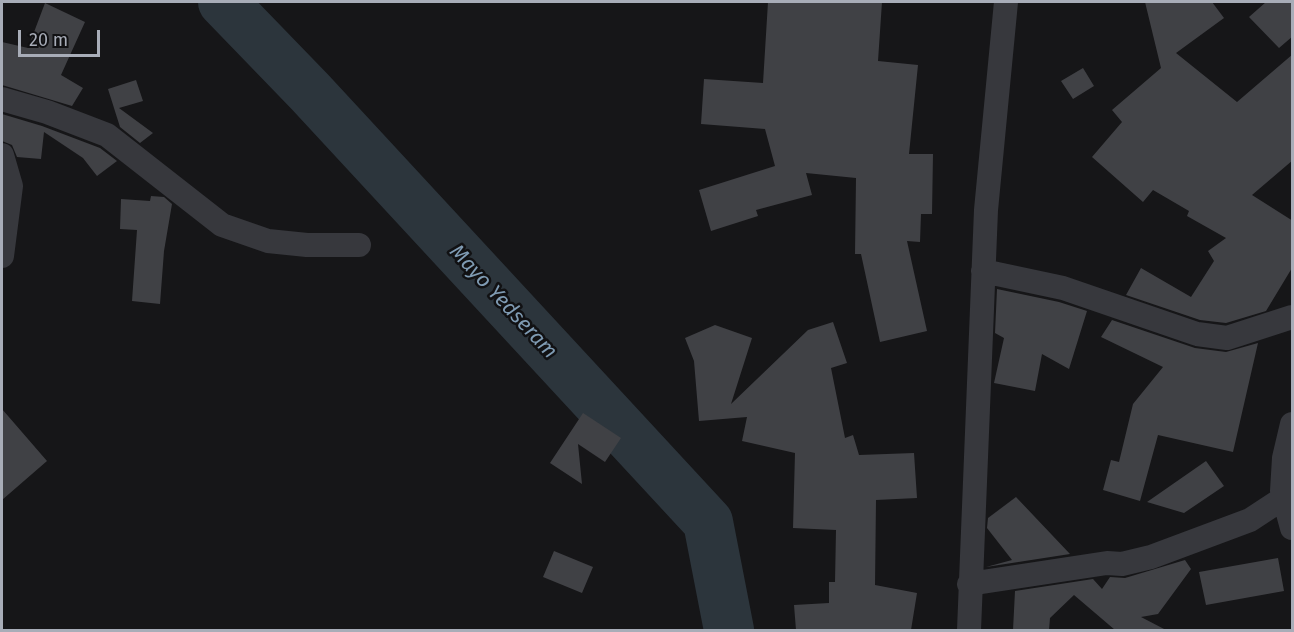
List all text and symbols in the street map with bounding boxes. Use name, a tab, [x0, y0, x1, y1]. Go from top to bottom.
scale bar	[21, 18, 104, 56]
text: 20 m	[29, 29, 68, 51]
water label: Mayo Yedseram	[444, 240, 562, 364]

